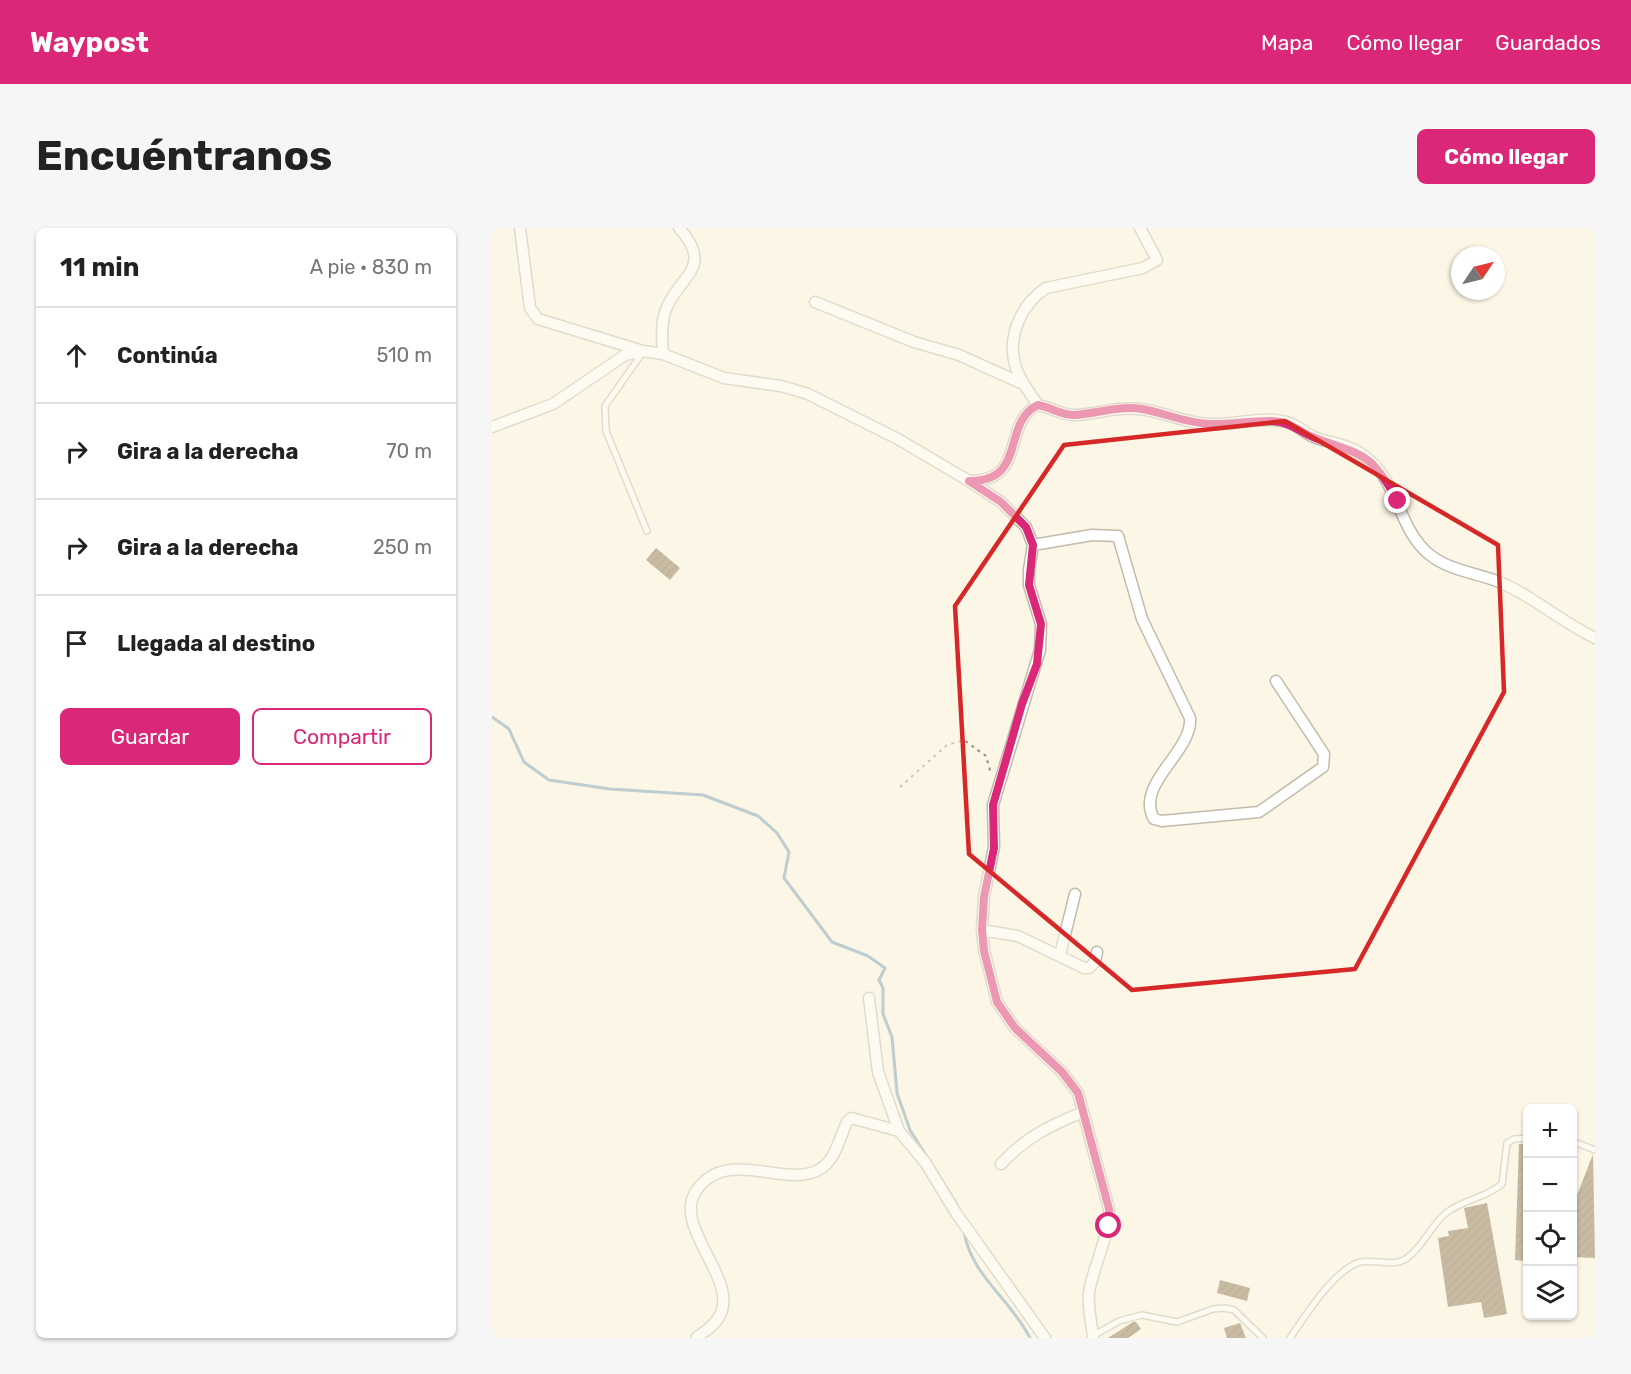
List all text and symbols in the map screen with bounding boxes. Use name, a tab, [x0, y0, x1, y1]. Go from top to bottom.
text: Waypost	[30, 26, 149, 59]
text: Mapa	[1261, 30, 1313, 55]
text: Cómo llegar	[1346, 30, 1462, 55]
text: Guardados	[1495, 30, 1601, 55]
button: Cómo llegar	[1417, 129, 1595, 184]
text: Encuéntranos	[36, 131, 332, 181]
north arrow	[1451, 246, 1505, 300]
text: 11 min	[60, 252, 139, 283]
text: A pie · 830 m	[310, 255, 432, 279]
icon: ahead	[60, 339, 93, 372]
text: Continúa	[117, 342, 218, 369]
text: 510 m	[376, 343, 432, 367]
icon: right	[60, 435, 93, 468]
text: Gira a la derecha	[117, 438, 298, 465]
text: 70 m	[386, 439, 432, 463]
route end	[1384, 487, 1410, 513]
icon: right	[60, 531, 93, 564]
text: Gira a la derecha	[117, 534, 298, 561]
text: 250 m	[373, 535, 432, 559]
icon: arrive	[60, 627, 93, 660]
text: Llegada al destino	[117, 630, 315, 657]
button: Guardar	[60, 708, 240, 765]
button: Compartir	[252, 708, 432, 765]
map controls	[1523, 1104, 1577, 1320]
button: +	[1523, 1104, 1577, 1158]
button: −	[1523, 1158, 1577, 1212]
route start	[1095, 1212, 1121, 1238]
button: locate	[1523, 1212, 1577, 1266]
button: layers	[1523, 1266, 1577, 1320]

